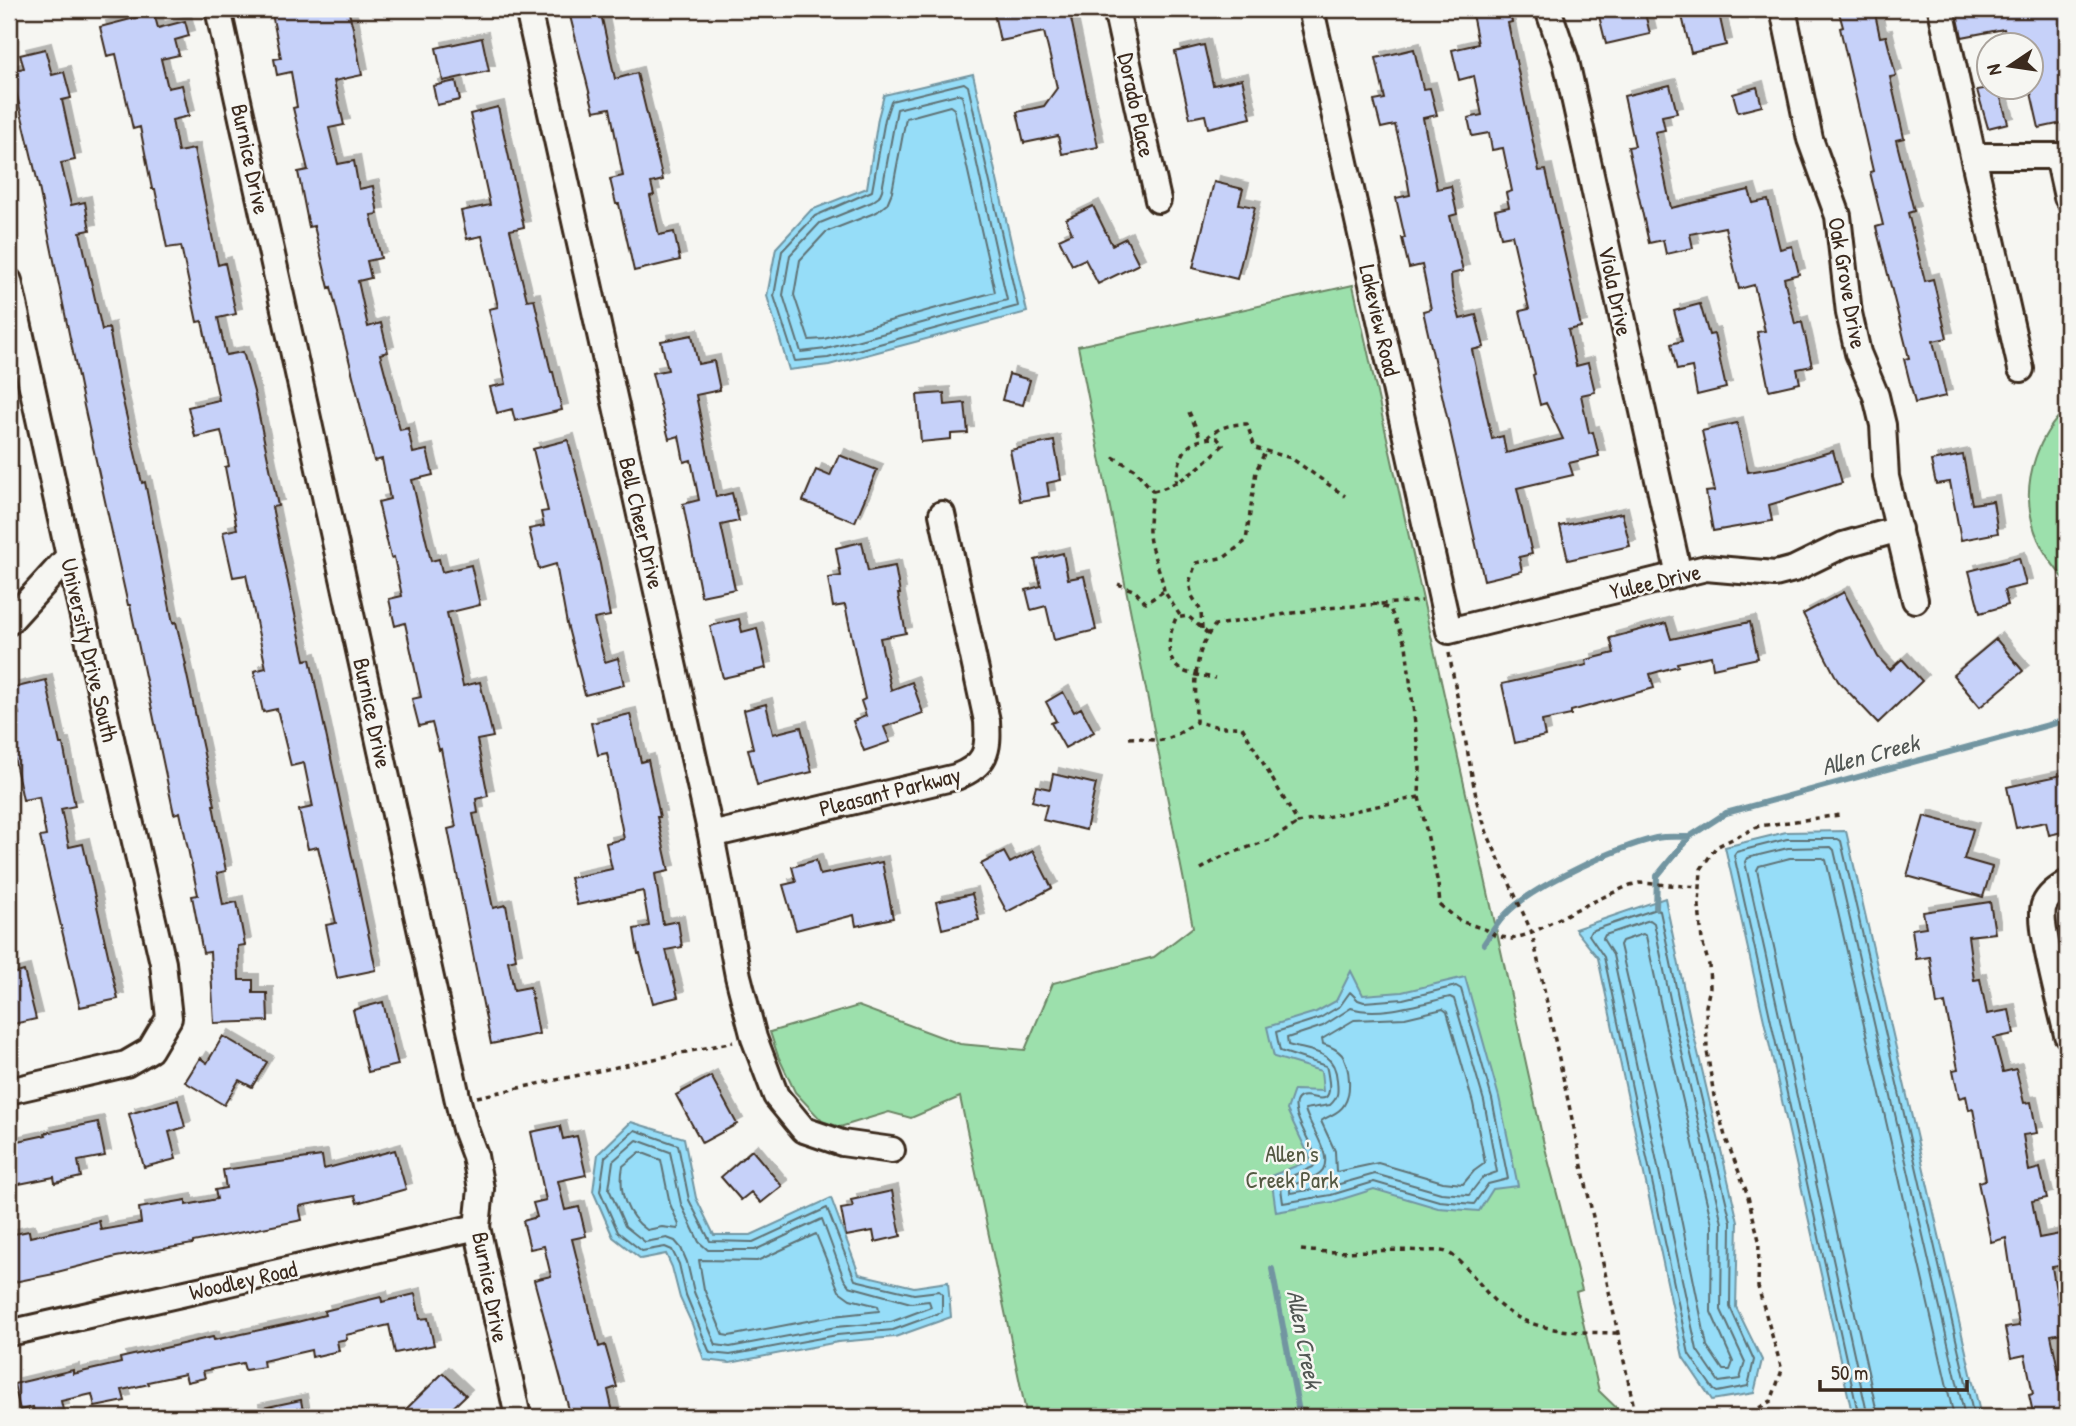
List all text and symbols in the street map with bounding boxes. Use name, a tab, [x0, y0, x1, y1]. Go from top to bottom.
north arrow	[1974, 32, 2044, 102]
street label: Dorado Place	[1111, 50, 1163, 160]
text: N	[1980, 62, 2007, 78]
street label: Burnice Drive	[224, 101, 278, 217]
street label: Oak Grove Drive	[1821, 215, 1875, 351]
street label: Viola Drive	[1591, 243, 1641, 339]
street label: Lakeview Road	[1352, 261, 1408, 379]
street label: Bell Cheer Drive	[612, 454, 672, 592]
street label: University Drive South	[54, 555, 126, 745]
street label: Yulee Drive	[1607, 556, 1703, 606]
street label: Burnice Drive	[346, 655, 400, 771]
water label: Allen Creek	[1818, 725, 1924, 782]
street label: Pleasant Parkway	[816, 758, 964, 824]
park label: Allen's Creek Park	[1245, 1138, 1339, 1195]
street label: Burnice Drive	[465, 1229, 517, 1345]
street label: Woodley Road	[186, 1253, 300, 1307]
water label: Allen Creek	[1280, 1287, 1331, 1393]
scale bar	[1820, 1349, 1968, 1393]
text: 50 m	[1831, 1358, 1868, 1387]

